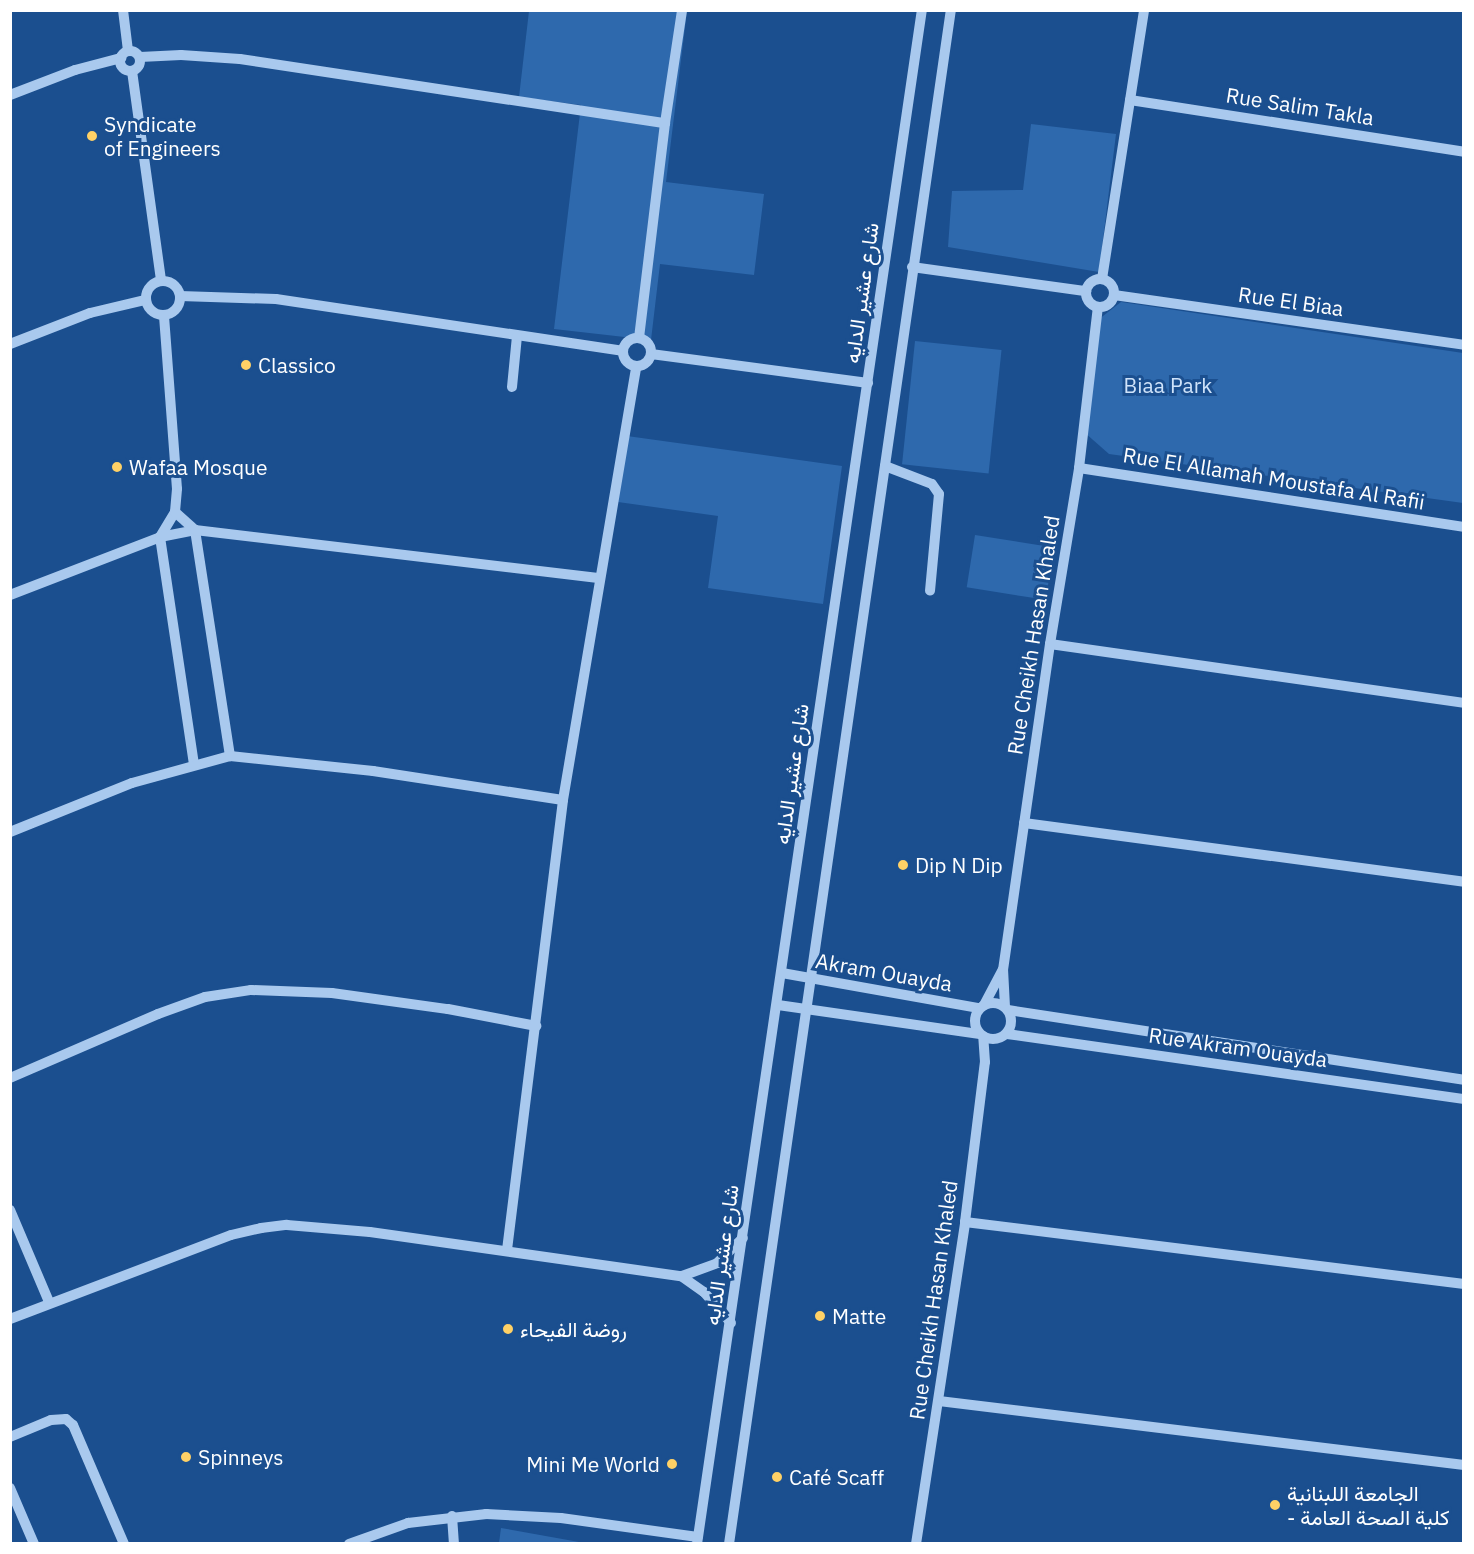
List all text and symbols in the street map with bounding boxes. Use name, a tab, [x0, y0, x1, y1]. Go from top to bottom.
street label: Rue Salim Takla	[1224, 82, 1376, 130]
place label: Syndicate of Engineers	[104, 111, 221, 161]
marker: Syndicate of Engineers	[85, 129, 99, 143]
street label: شارع عشير الدايه	[839, 221, 883, 365]
street label: Rue El Biaa	[1237, 281, 1345, 321]
place label: Classico	[258, 352, 336, 378]
marker: Classico	[239, 358, 253, 372]
park label: Biaa Park	[1124, 372, 1212, 398]
street label: Rue El Allamah Moustafa Al Rafii	[1121, 442, 1427, 514]
place label: Wafaa Mosque	[129, 454, 268, 480]
marker: Wafaa Mosque	[110, 460, 124, 474]
street label: Rue Cheikh Hasan Khaled	[1002, 514, 1064, 756]
street label: شارع عشير الدايه	[769, 702, 813, 846]
place label: Dip N Dip	[915, 852, 1003, 878]
marker: Dip N Dip	[896, 858, 910, 872]
street label: Akram Ouayda	[814, 948, 954, 996]
street label: Rue Akram Ouayda	[1147, 1022, 1329, 1072]
street label: Rue Cheikh Hasan Khaled	[904, 1179, 962, 1421]
street label: شارع عشير الدايه	[699, 1183, 743, 1327]
place label: Matte	[832, 1303, 886, 1329]
marker: Matte	[813, 1309, 827, 1323]
place label: روضة الفيحاء	[520, 1316, 627, 1342]
marker: روضة الفيحاء	[501, 1322, 515, 1336]
place label: Spinneys	[198, 1444, 284, 1470]
marker: Spinneys	[179, 1450, 193, 1464]
place label: Mini Me World	[526, 1451, 660, 1477]
marker: Mini Me World	[665, 1457, 679, 1471]
place label: Café Scaff	[789, 1464, 884, 1490]
marker: Café Scaff	[770, 1470, 784, 1484]
place label: الجامعة اللبنانية - كلية الصحة العامة	[1287, 1480, 1449, 1530]
marker: الجامعة اللبنانية - كلية الصحة العامة	[1268, 1498, 1282, 1512]

